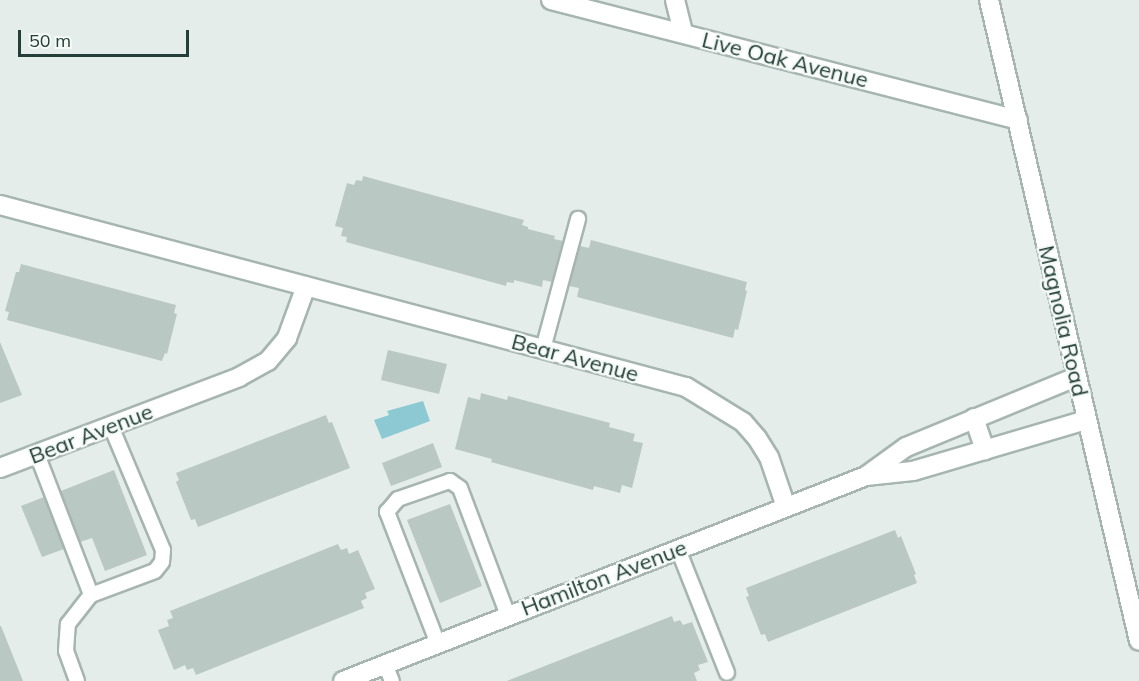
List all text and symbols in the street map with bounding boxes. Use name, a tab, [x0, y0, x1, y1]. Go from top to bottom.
scale bar	[21, 18, 192, 56]
street label: Live Oak Avenue	[699, 27, 871, 93]
text: 50 m	[29, 29, 71, 52]
street label: Magnolia Road	[1033, 243, 1093, 399]
street label: Bear Avenue	[509, 328, 641, 388]
street label: Bear Avenue	[25, 398, 157, 470]
street label: Hamilton Avenue	[517, 534, 691, 622]

